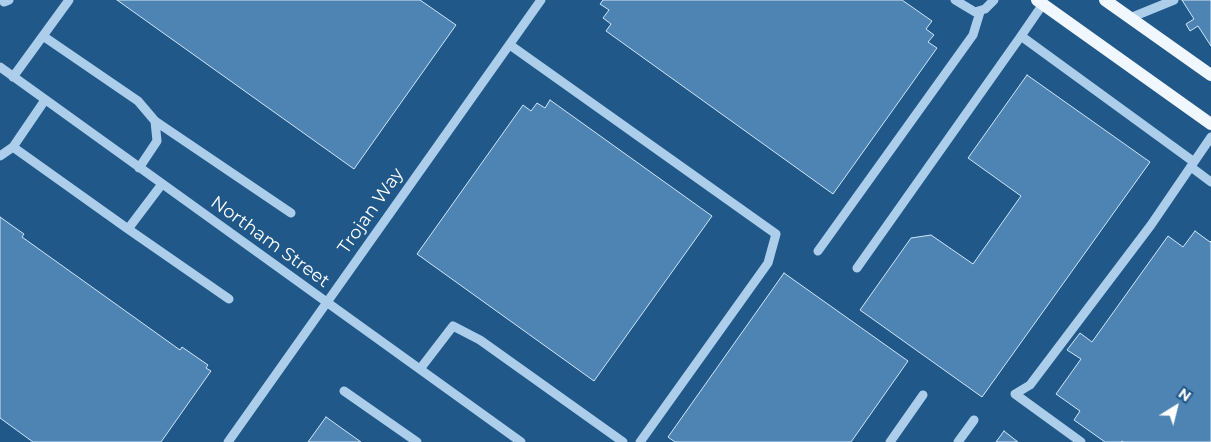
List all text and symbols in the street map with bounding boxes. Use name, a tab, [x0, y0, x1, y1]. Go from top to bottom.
street label: Trojan Way	[334, 164, 408, 258]
street label: Northam Street	[206, 192, 334, 292]
north arrow	[1151, 382, 1201, 432]
text: N	[1175, 384, 1195, 405]

